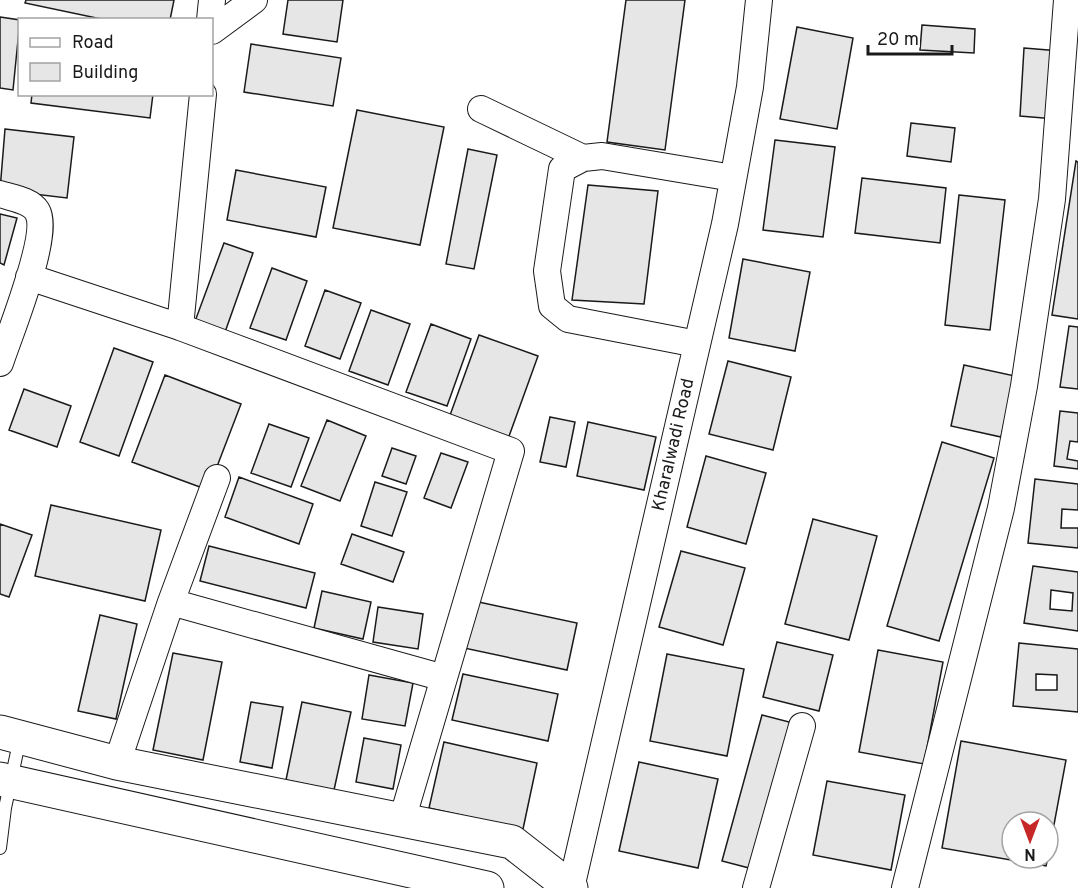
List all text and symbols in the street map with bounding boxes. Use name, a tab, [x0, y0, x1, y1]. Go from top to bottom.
legend	[18, 18, 213, 96]
scale bar	[868, 18, 952, 56]
text: 20 m	[877, 29, 919, 52]
text: Road	[72, 32, 114, 55]
text: Building	[72, 62, 138, 85]
street label: Kharalwadi Road	[648, 376, 700, 514]
north arrow	[1000, 810, 1060, 870]
text: N	[1024, 843, 1036, 863]

